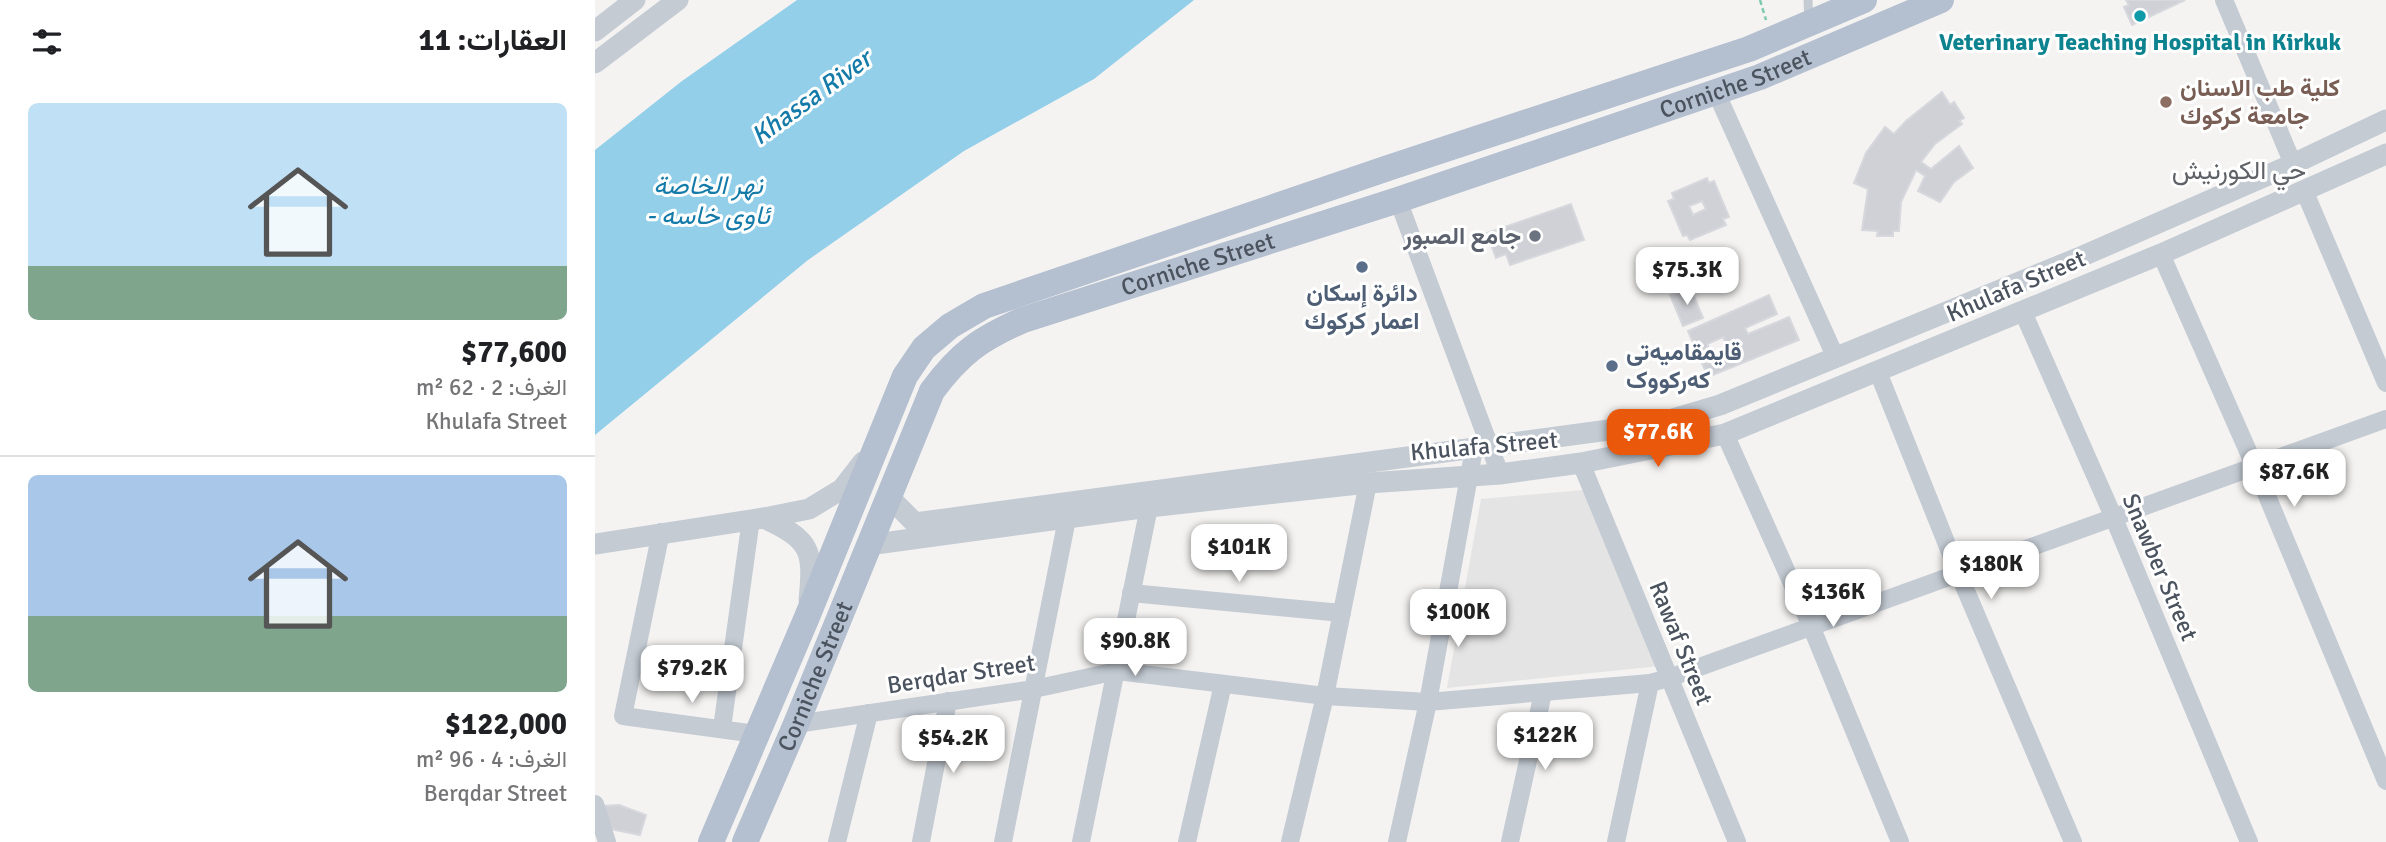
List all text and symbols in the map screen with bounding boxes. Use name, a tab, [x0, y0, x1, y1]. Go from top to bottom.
marker: Veterinary Teaching Hospital in Kirkuk	[2132, 8, 2148, 24]
text: العقارات: 11	[419, 22, 567, 59]
icon: filters	[28, 23, 66, 61]
place label: Veterinary Teaching Hospital in Kirkuk	[1939, 27, 2341, 57]
water label: Khassa River	[745, 41, 881, 152]
street label: Corniche Street	[1656, 42, 1816, 125]
place label: كلية طب الاسنان جامعة كركوك	[2180, 73, 2340, 131]
marker: كلية طب الاسنان جامعة كركوك	[2158, 94, 2174, 110]
icon: home	[235, 149, 361, 275]
district label: حي الكورنيش	[2172, 155, 2306, 191]
water label: نهر الخاصة - ئاوی خاسە	[646, 170, 772, 232]
place label: جامع الصبور	[1402, 221, 1521, 253]
street label: Corniche Street	[1117, 225, 1278, 303]
marker: جامع الصبور	[1527, 228, 1543, 244]
street label: Khulafa Street	[1942, 243, 2090, 329]
pin: $75.3K	[1630, 247, 1744, 307]
text: $75.3K	[1652, 255, 1722, 284]
marker: دائرة إسكان اعمار كركوك	[1354, 259, 1370, 275]
place label: دائرة إسكان اعمار كركوك	[1305, 278, 1419, 336]
text: $77,600	[461, 334, 567, 371]
place label: قایمقامیەتی کەرکووک	[1626, 337, 1742, 395]
marker: قایمقامیەتی کەرکووک	[1604, 358, 1620, 374]
text: الغرف: 2 · 62 m²	[416, 373, 567, 402]
text: Khulafa Street	[425, 407, 567, 436]
pin: $77.6K	[1601, 410, 1715, 469]
text: $77.6K	[1623, 417, 1693, 446]
street label: Khulafa Street	[1409, 425, 1559, 467]
pin: $87.6K	[2237, 449, 2351, 509]
text: $87.6K	[2259, 457, 2329, 486]
street label: Snawber Street	[2116, 489, 2204, 645]
icon: home	[235, 521, 361, 647]
pin: $101K	[1190, 524, 1288, 584]
text: $101K	[1207, 532, 1271, 561]
pin: $180K	[1942, 542, 2040, 601]
text: $180K	[1959, 549, 2023, 578]
pin: $136K	[1784, 570, 1882, 629]
street label: Rawaf Street	[1643, 577, 1719, 709]
text: $136K	[1801, 577, 1865, 606]
pin: $100K	[1409, 590, 1507, 649]
street label: Corniche Street	[771, 597, 860, 756]
text: $100K	[1426, 597, 1490, 626]
pin: $90.8K	[1078, 618, 1192, 678]
text: $90.8K	[1100, 626, 1170, 655]
pin: $79.2K	[635, 646, 749, 705]
street label: Berqdar Street	[885, 648, 1037, 700]
text: $79.2K	[657, 653, 727, 682]
text: $122,000	[445, 706, 567, 743]
pin: $122K	[1496, 712, 1594, 772]
pin: $54.2K	[896, 716, 1010, 775]
text: $122K	[1513, 720, 1577, 749]
text: $54.2K	[918, 723, 988, 752]
text: الغرف: 4 · 96 m²	[416, 745, 567, 774]
text: Berqdar Street	[424, 779, 567, 808]

